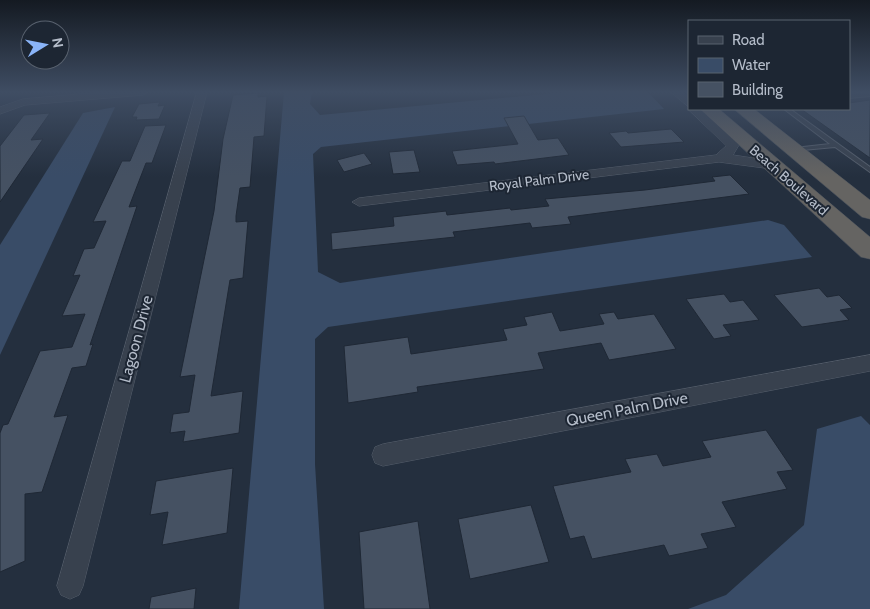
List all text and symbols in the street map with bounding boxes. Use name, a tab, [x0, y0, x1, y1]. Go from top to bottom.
north arrow	[20, 20, 70, 70]
legend	[688, 20, 850, 110]
text: Road	[732, 31, 765, 49]
text: N	[48, 36, 68, 49]
text: Water	[732, 56, 770, 74]
text: Building	[732, 81, 783, 99]
street label: Beach Boulevard	[746, 141, 832, 219]
street label: Royal Palm Drive	[488, 165, 590, 195]
street label: Lagoon Drive	[115, 293, 157, 385]
street label: Queen Palm Drive	[565, 388, 689, 430]

